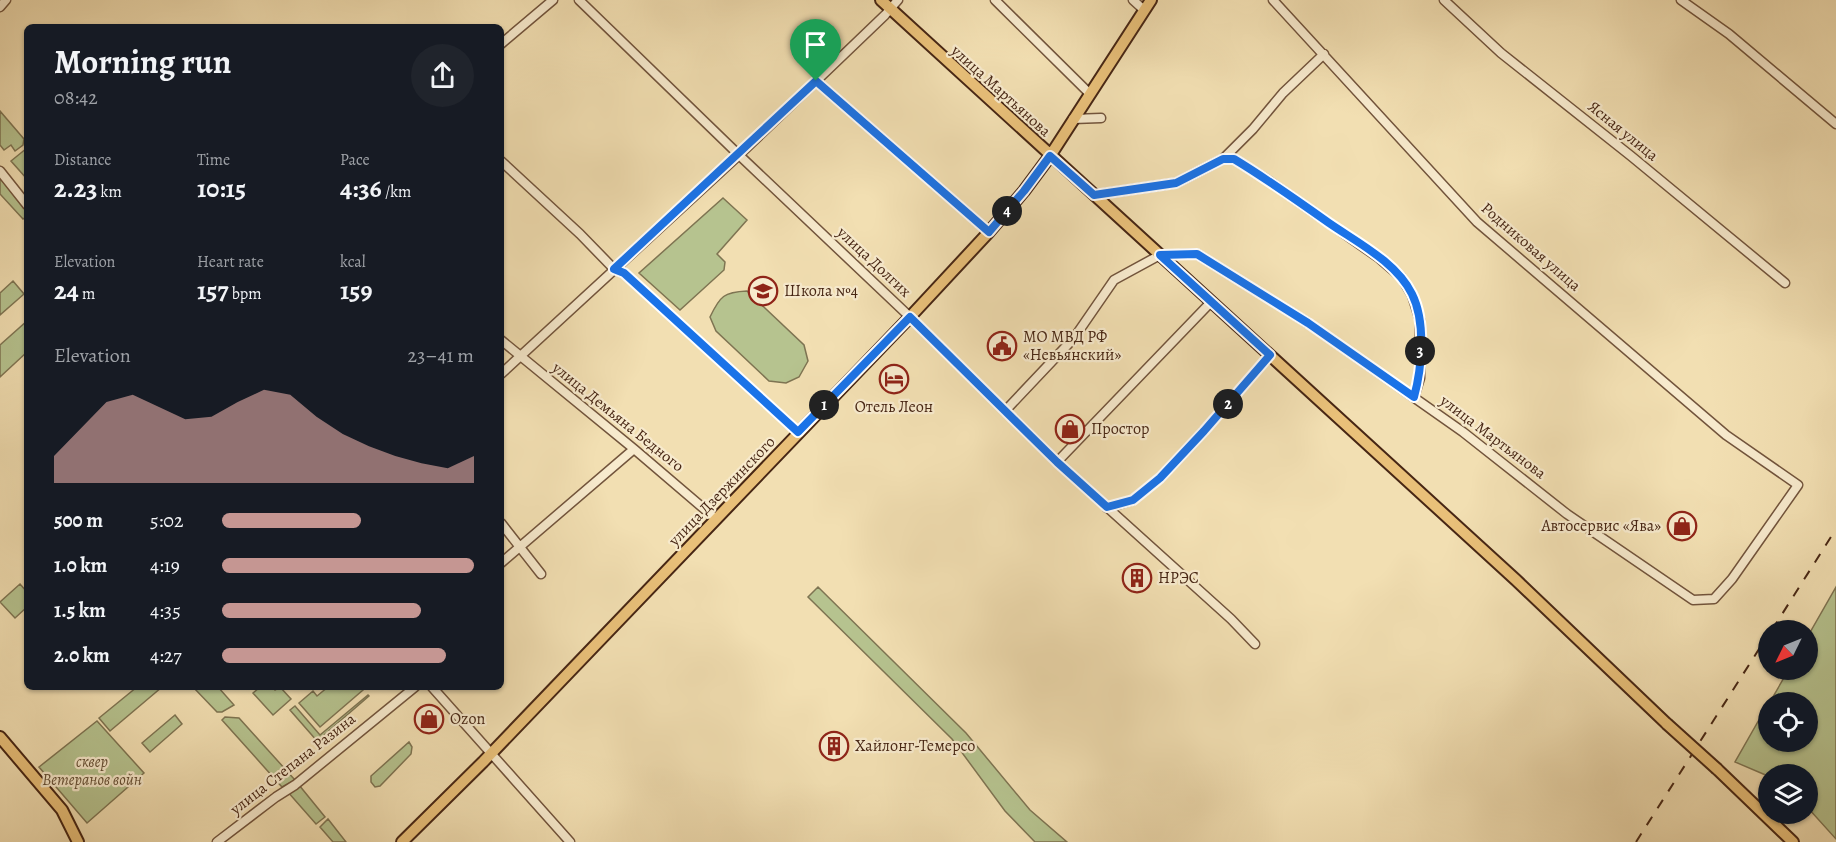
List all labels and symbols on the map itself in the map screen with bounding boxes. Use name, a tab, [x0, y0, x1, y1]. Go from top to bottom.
pin	[790, 19, 841, 81]
street label: улица Мартьянова	[946, 40, 1056, 142]
street label: Ясная улица	[1583, 96, 1663, 167]
pin: 4	[992, 196, 1022, 226]
street label: Родниковая улица	[1476, 198, 1586, 297]
street label: улица Долгих	[831, 221, 916, 302]
school or university icon: Школа №4	[747, 275, 779, 307]
place label: Школа №4	[784, 280, 858, 302]
place label: МО МВД РФ «Невьянский»	[1023, 326, 1121, 366]
public building icon: МО МВД РФ «Невьянский»	[986, 330, 1018, 362]
pin: 3	[1405, 336, 1435, 366]
street label: улица Демьяна Бедного	[547, 356, 689, 477]
hotel icon: Отель Леон	[878, 363, 910, 395]
pin: 2	[1213, 389, 1243, 419]
street label: улица Мартьянова	[1435, 389, 1551, 484]
pin: 1	[809, 390, 839, 420]
place label: Отель Леон	[855, 396, 933, 418]
shop icon: Простор	[1054, 413, 1086, 445]
place label: Простор	[1091, 418, 1149, 440]
street label: улица Дзержинского	[663, 431, 780, 552]
shop icon: Автосервис «Ява»	[1666, 510, 1698, 542]
place label: Автосервис «Ява»	[1540, 515, 1661, 537]
building icon: НРЭС	[1121, 562, 1153, 594]
place label: НРЭС	[1158, 567, 1199, 589]
north arrow	[1758, 620, 1818, 680]
shop icon: Ozon	[413, 703, 445, 735]
street label: улица Степана Разина	[225, 708, 361, 821]
place label: Ozon	[450, 708, 485, 730]
building icon: Хайлонг-Темерсо	[818, 730, 850, 762]
place label: Хайлонг-Темерсо	[855, 735, 975, 757]
park label: сквер Ветеранов войн	[42, 751, 142, 791]

